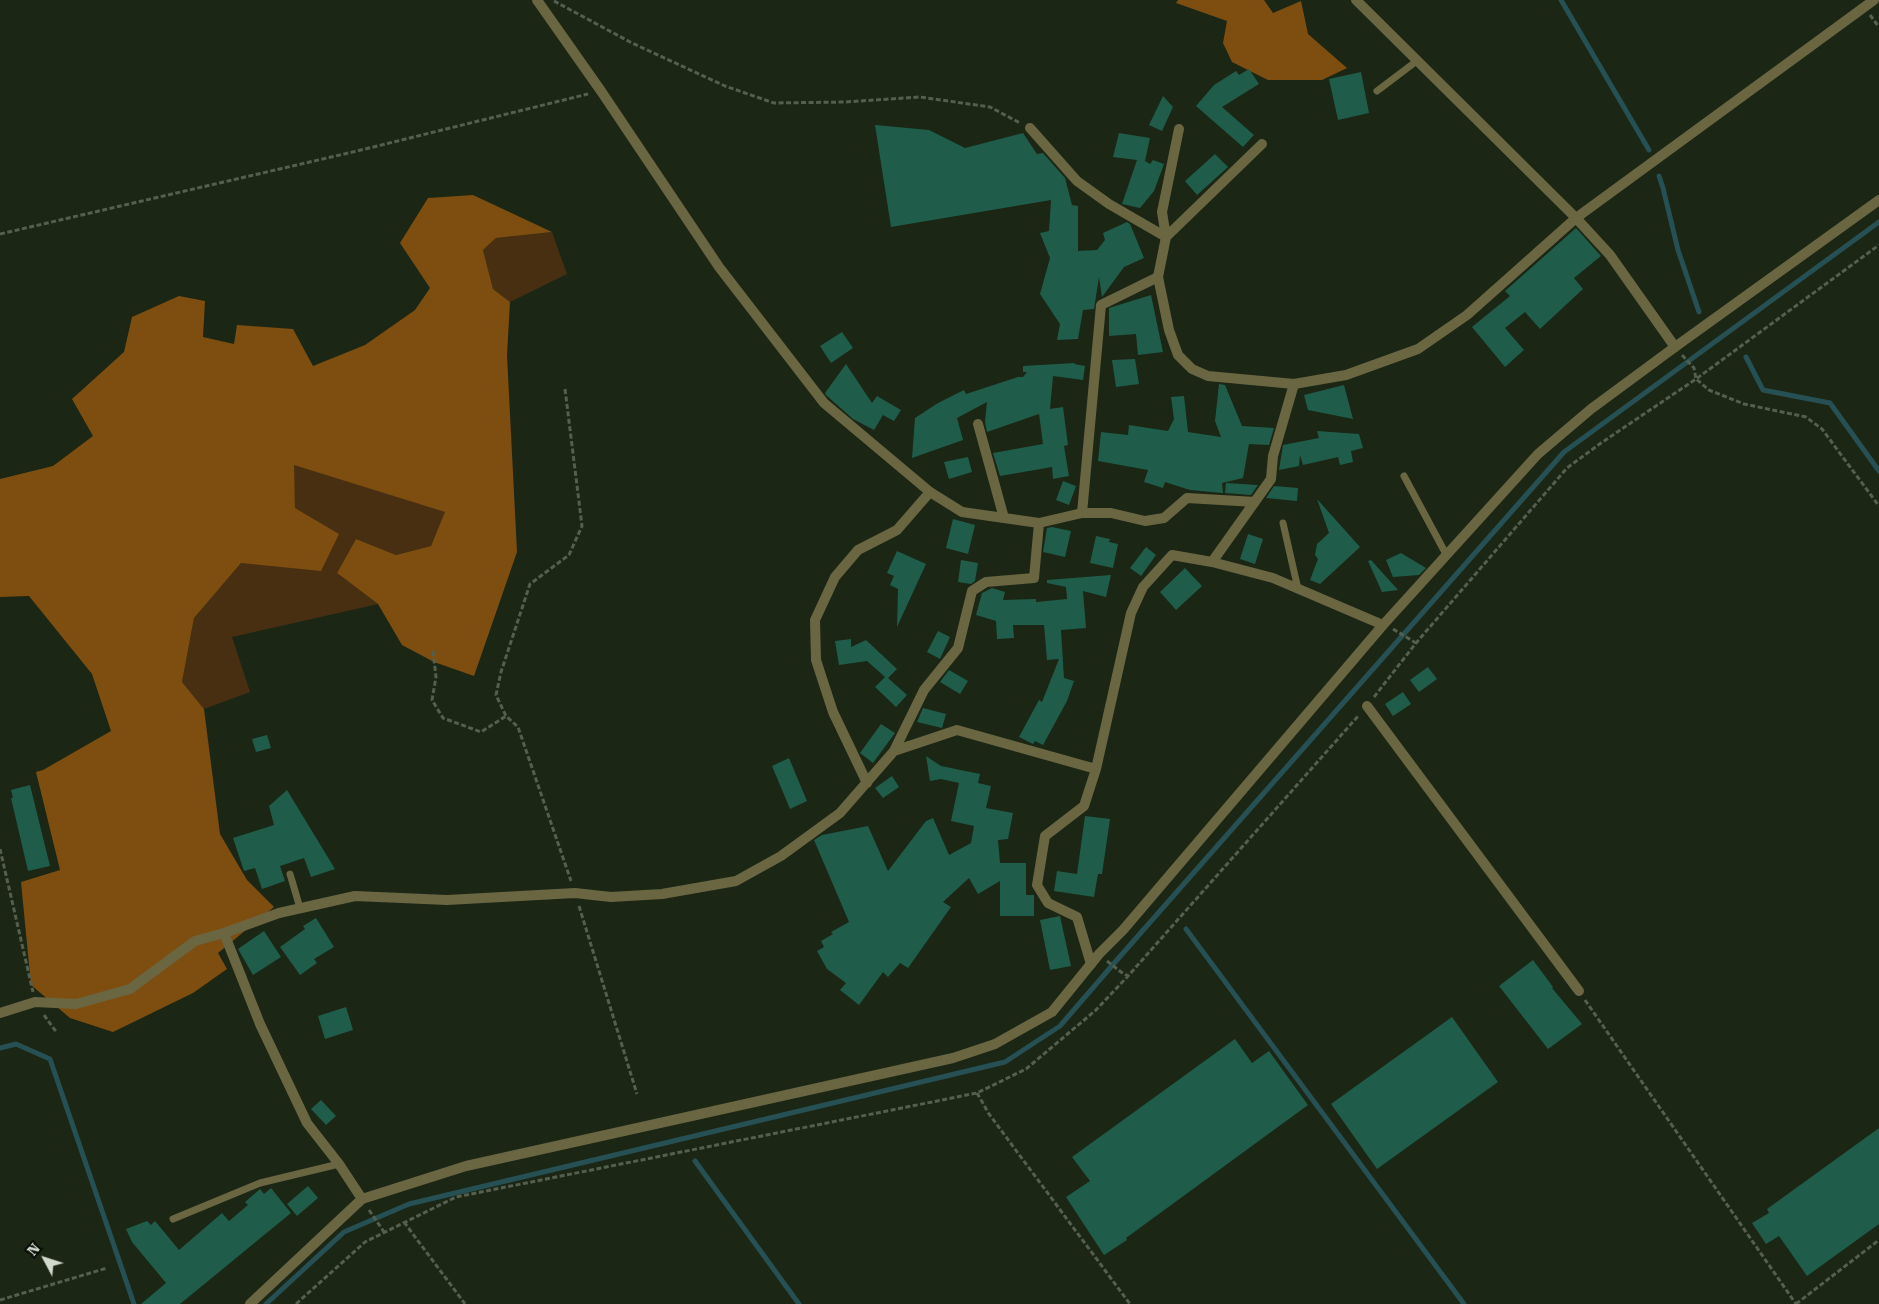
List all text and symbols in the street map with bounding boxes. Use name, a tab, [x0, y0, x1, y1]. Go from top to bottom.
north arrow	[20, 1234, 70, 1284]
text: N	[24, 1240, 43, 1259]

